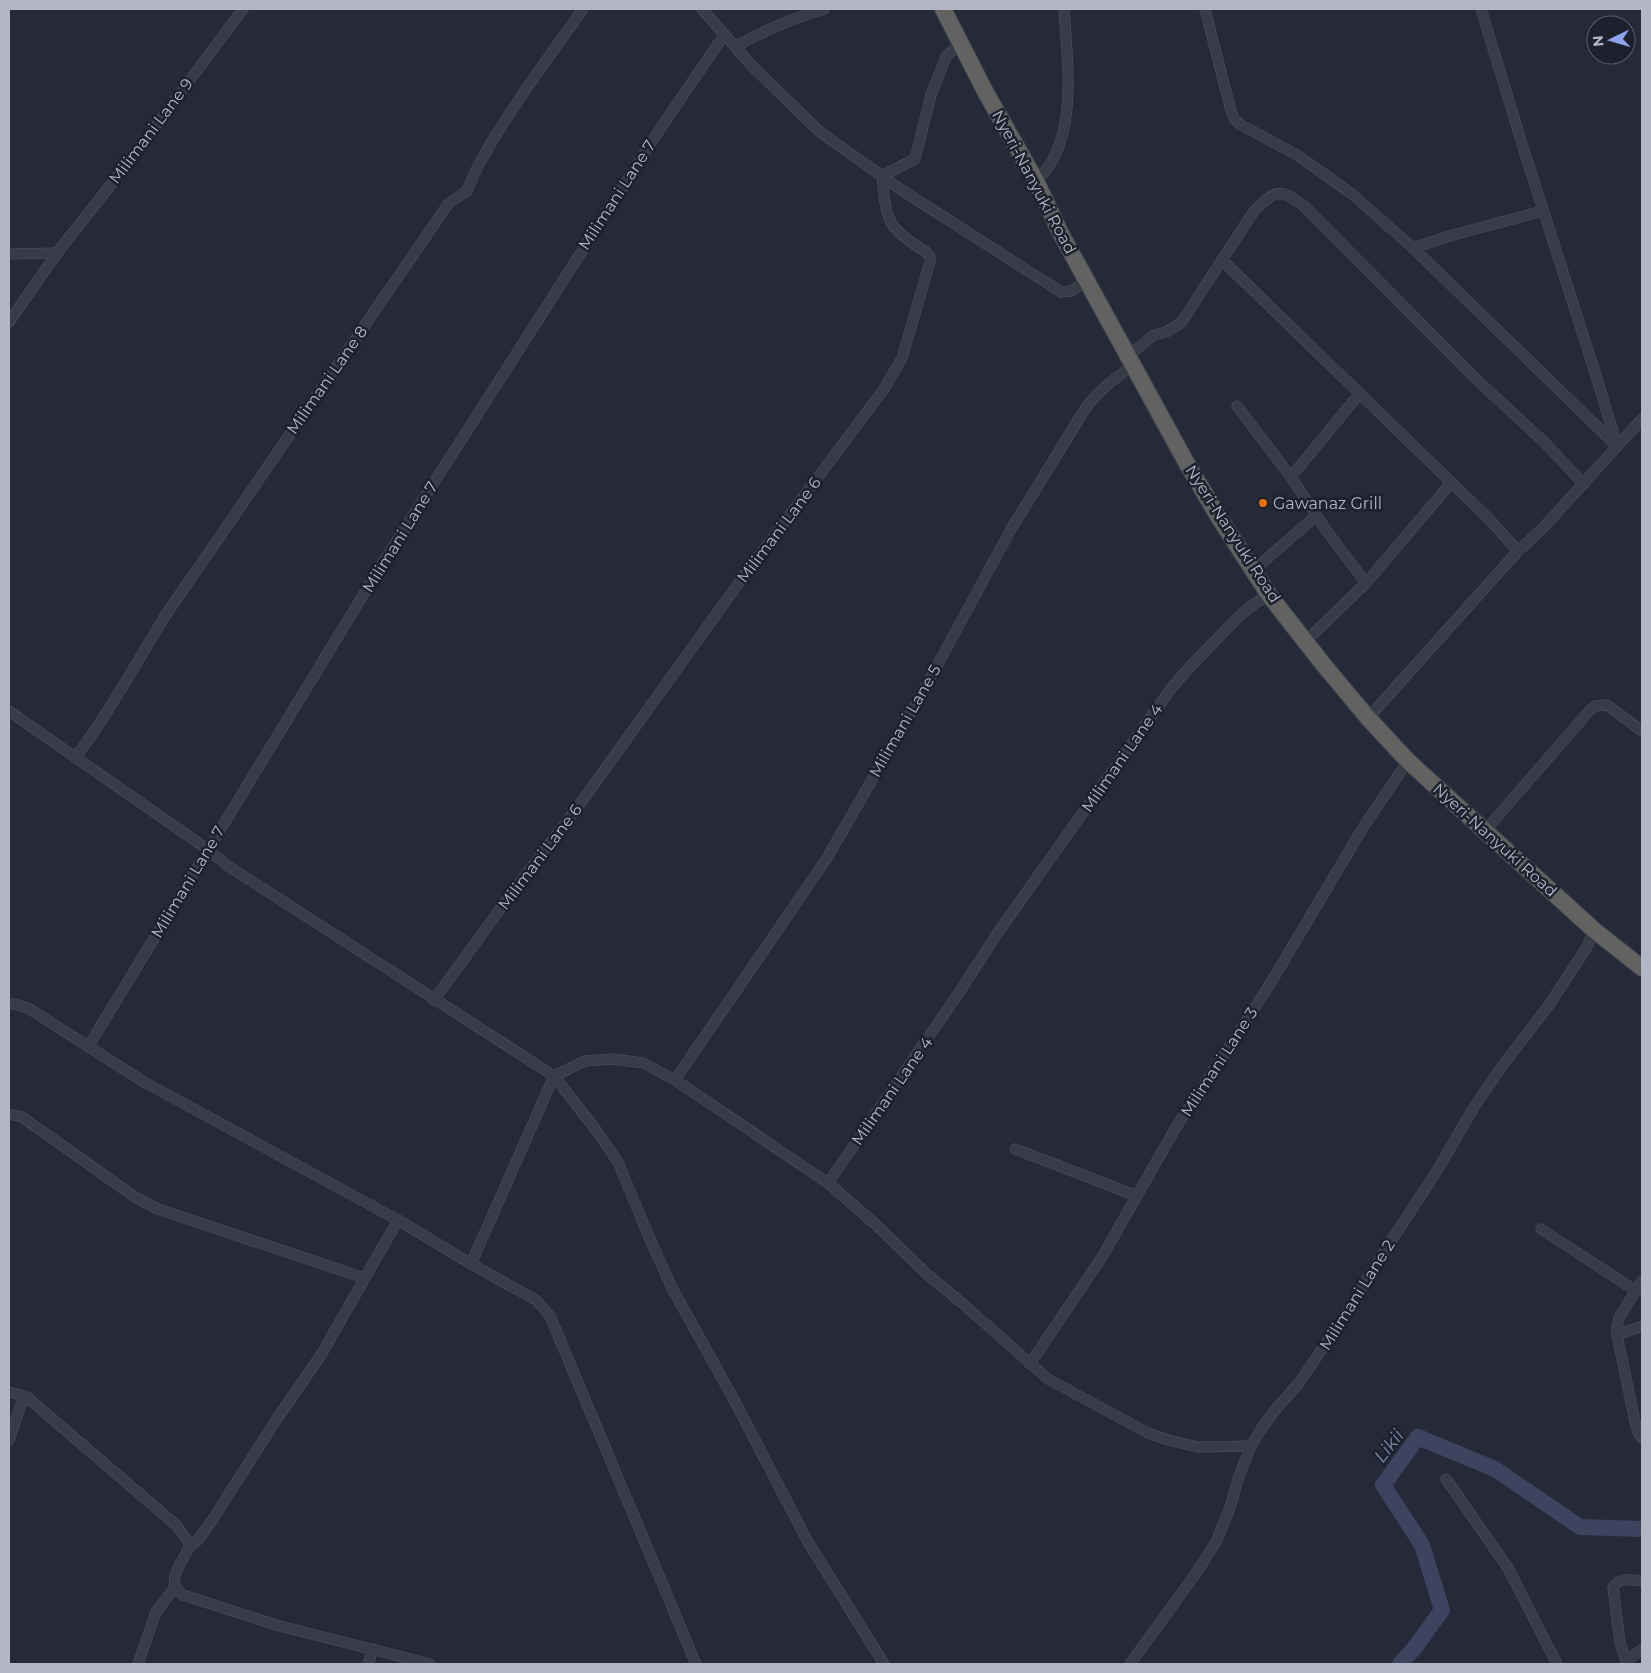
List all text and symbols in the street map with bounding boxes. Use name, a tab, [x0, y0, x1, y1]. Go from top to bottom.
north arrow	[1586, 15, 1636, 65]
text: N	[1589, 35, 1608, 48]
street label: Milimani Lane 9	[105, 74, 197, 188]
street label: Nyeri-Nanyuki Road	[988, 107, 1080, 257]
street label: Milimani Lane 7	[574, 137, 660, 253]
street label: Milimani Lane 8	[283, 322, 371, 438]
street label: Nyeri-Nanyuki Road	[1181, 462, 1285, 606]
street label: Milimani Lane 6	[733, 473, 825, 587]
street label: Milimani Lane 7	[358, 478, 442, 596]
place label: Gawanaz Grill	[1273, 494, 1382, 513]
marker: Gawanaz Grill	[1257, 497, 1269, 509]
street label: Milimani Lane 5	[865, 661, 945, 781]
street label: Milimani Lane 4	[1077, 700, 1167, 816]
street label: Nyeri-Nanyuki Road	[1429, 779, 1561, 901]
street label: Milimani Lane 6	[494, 800, 586, 914]
street label: Milimani Lane 7	[147, 823, 229, 941]
street label: Milimani Lane 3	[1177, 1004, 1261, 1120]
street label: Milimani Lane 4	[847, 1033, 937, 1149]
street label: Milimani Lane 2	[1315, 1236, 1399, 1354]
water label: Likii	[1369, 1425, 1409, 1467]

